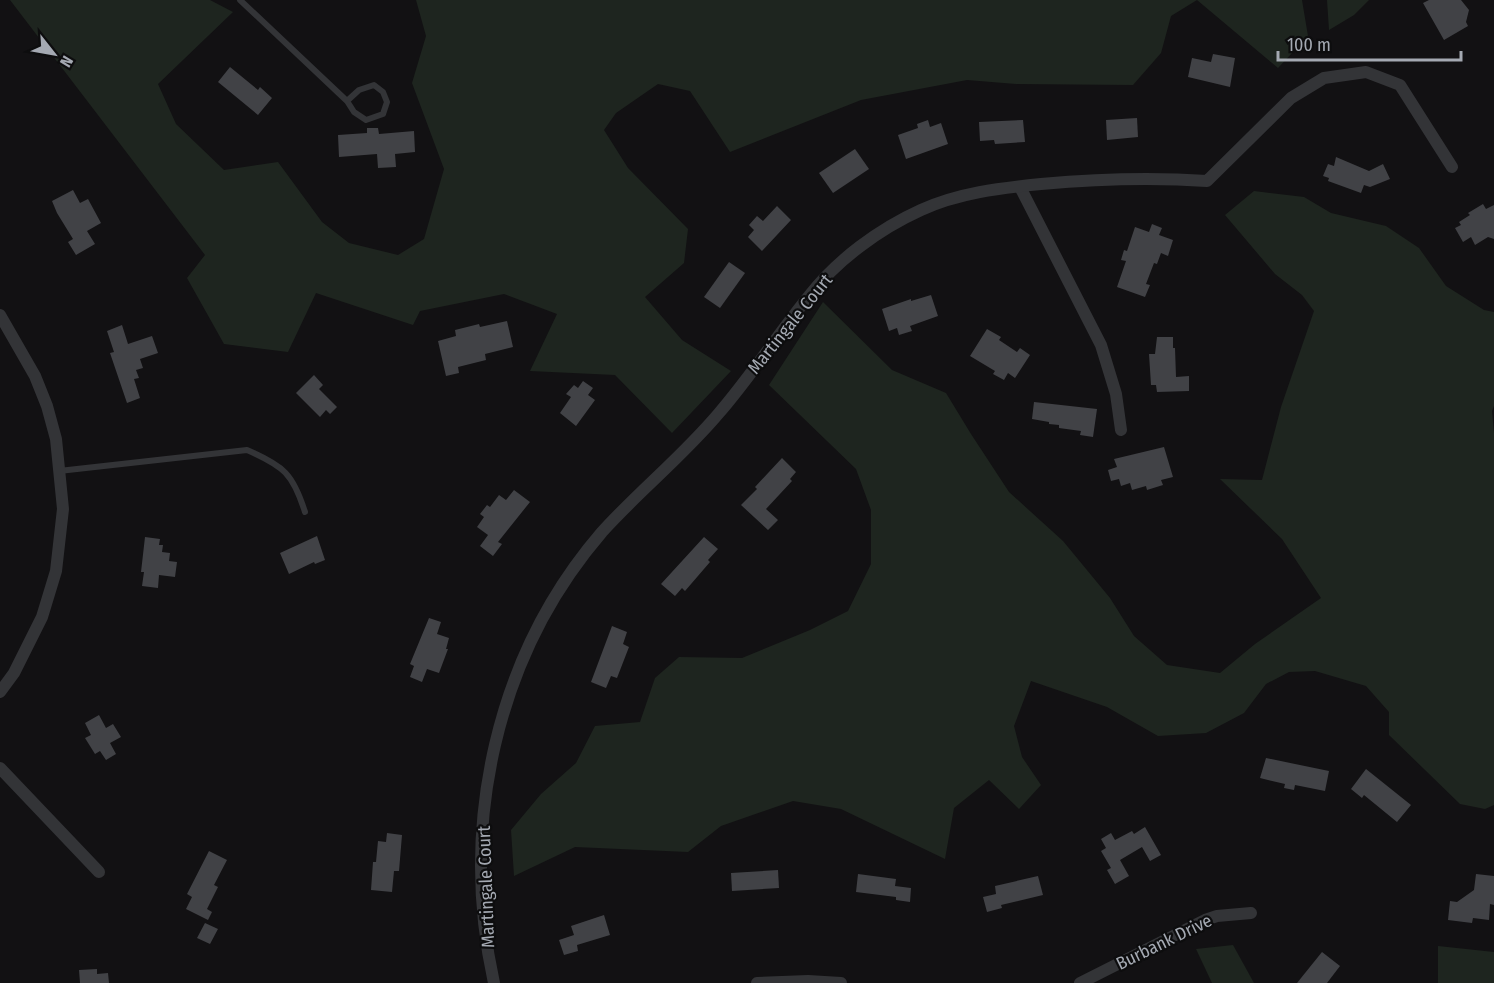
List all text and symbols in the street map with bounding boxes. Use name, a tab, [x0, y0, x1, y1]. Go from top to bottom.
north arrow	[24, 24, 84, 84]
scale bar	[1278, 24, 1461, 62]
text: 100 m	[1287, 34, 1331, 56]
text: N	[56, 52, 77, 70]
street label: Martingale Court	[743, 270, 837, 378]
street label: Martingale Court	[473, 825, 499, 948]
street label: Burbank Drive	[1112, 909, 1216, 975]

